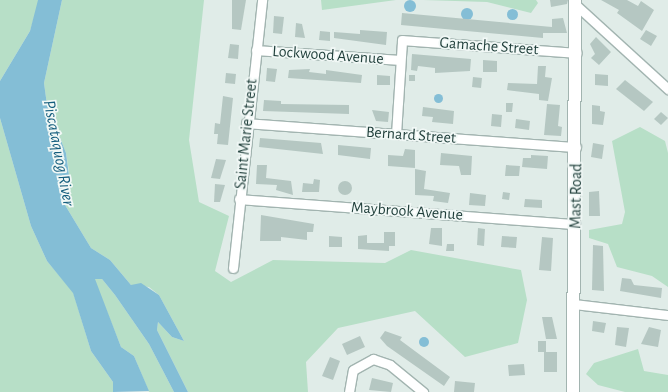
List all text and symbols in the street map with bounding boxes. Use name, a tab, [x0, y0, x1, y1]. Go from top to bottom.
street label: Gamache Street	[439, 33, 539, 59]
street label: Lockwood Avenue	[272, 42, 384, 68]
street label: Saint Marie Street	[231, 78, 261, 190]
water label: Piscataquog River	[39, 98, 79, 208]
street label: Bernard Street	[365, 122, 457, 148]
street label: Mast Road	[566, 163, 586, 229]
street label: Maybrook Avenue	[350, 198, 464, 224]

